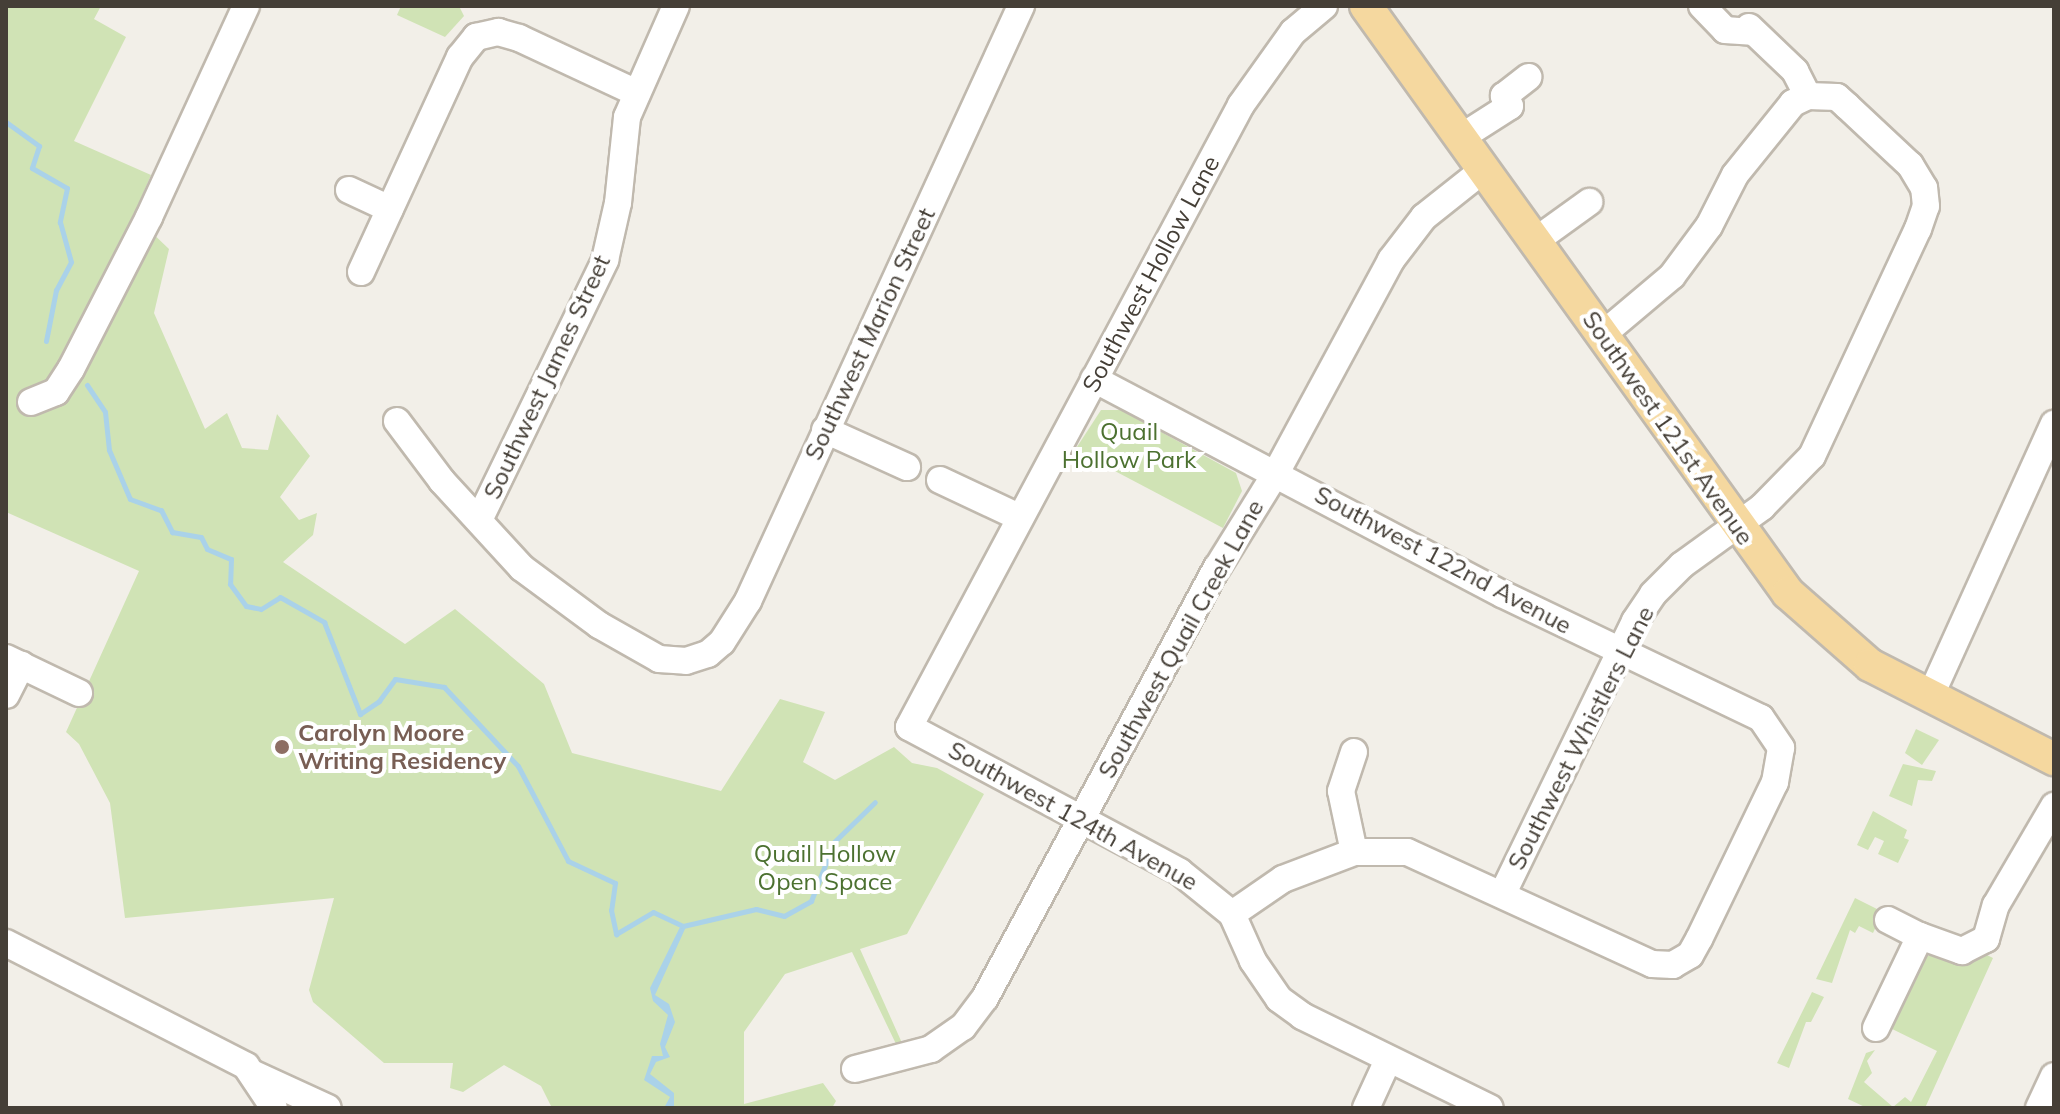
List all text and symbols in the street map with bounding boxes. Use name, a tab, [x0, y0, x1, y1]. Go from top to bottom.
street label: Southwest Hollow Lane	[1076, 151, 1226, 397]
street label: Southwest Marion Street	[799, 203, 941, 465]
street label: Southwest James Street	[478, 250, 616, 504]
street label: Southwest 121st Avenue	[1576, 306, 1760, 550]
park label: Quail Hollow Park	[1062, 418, 1196, 474]
street label: Southwest 122nd Avenue	[1310, 480, 1576, 640]
street label: Southwest Quail Creek Lane	[1092, 495, 1270, 783]
street label: Southwest Whistlers Lane	[1502, 601, 1660, 875]
place label: Carolyn Moore Writing Residency	[298, 719, 506, 775]
street label: Southwest 124th Avenue	[943, 735, 1203, 897]
marker: Carolyn Moore Writing Residency	[273, 738, 291, 756]
park label: Quail Hollow Open Space	[754, 840, 896, 896]

